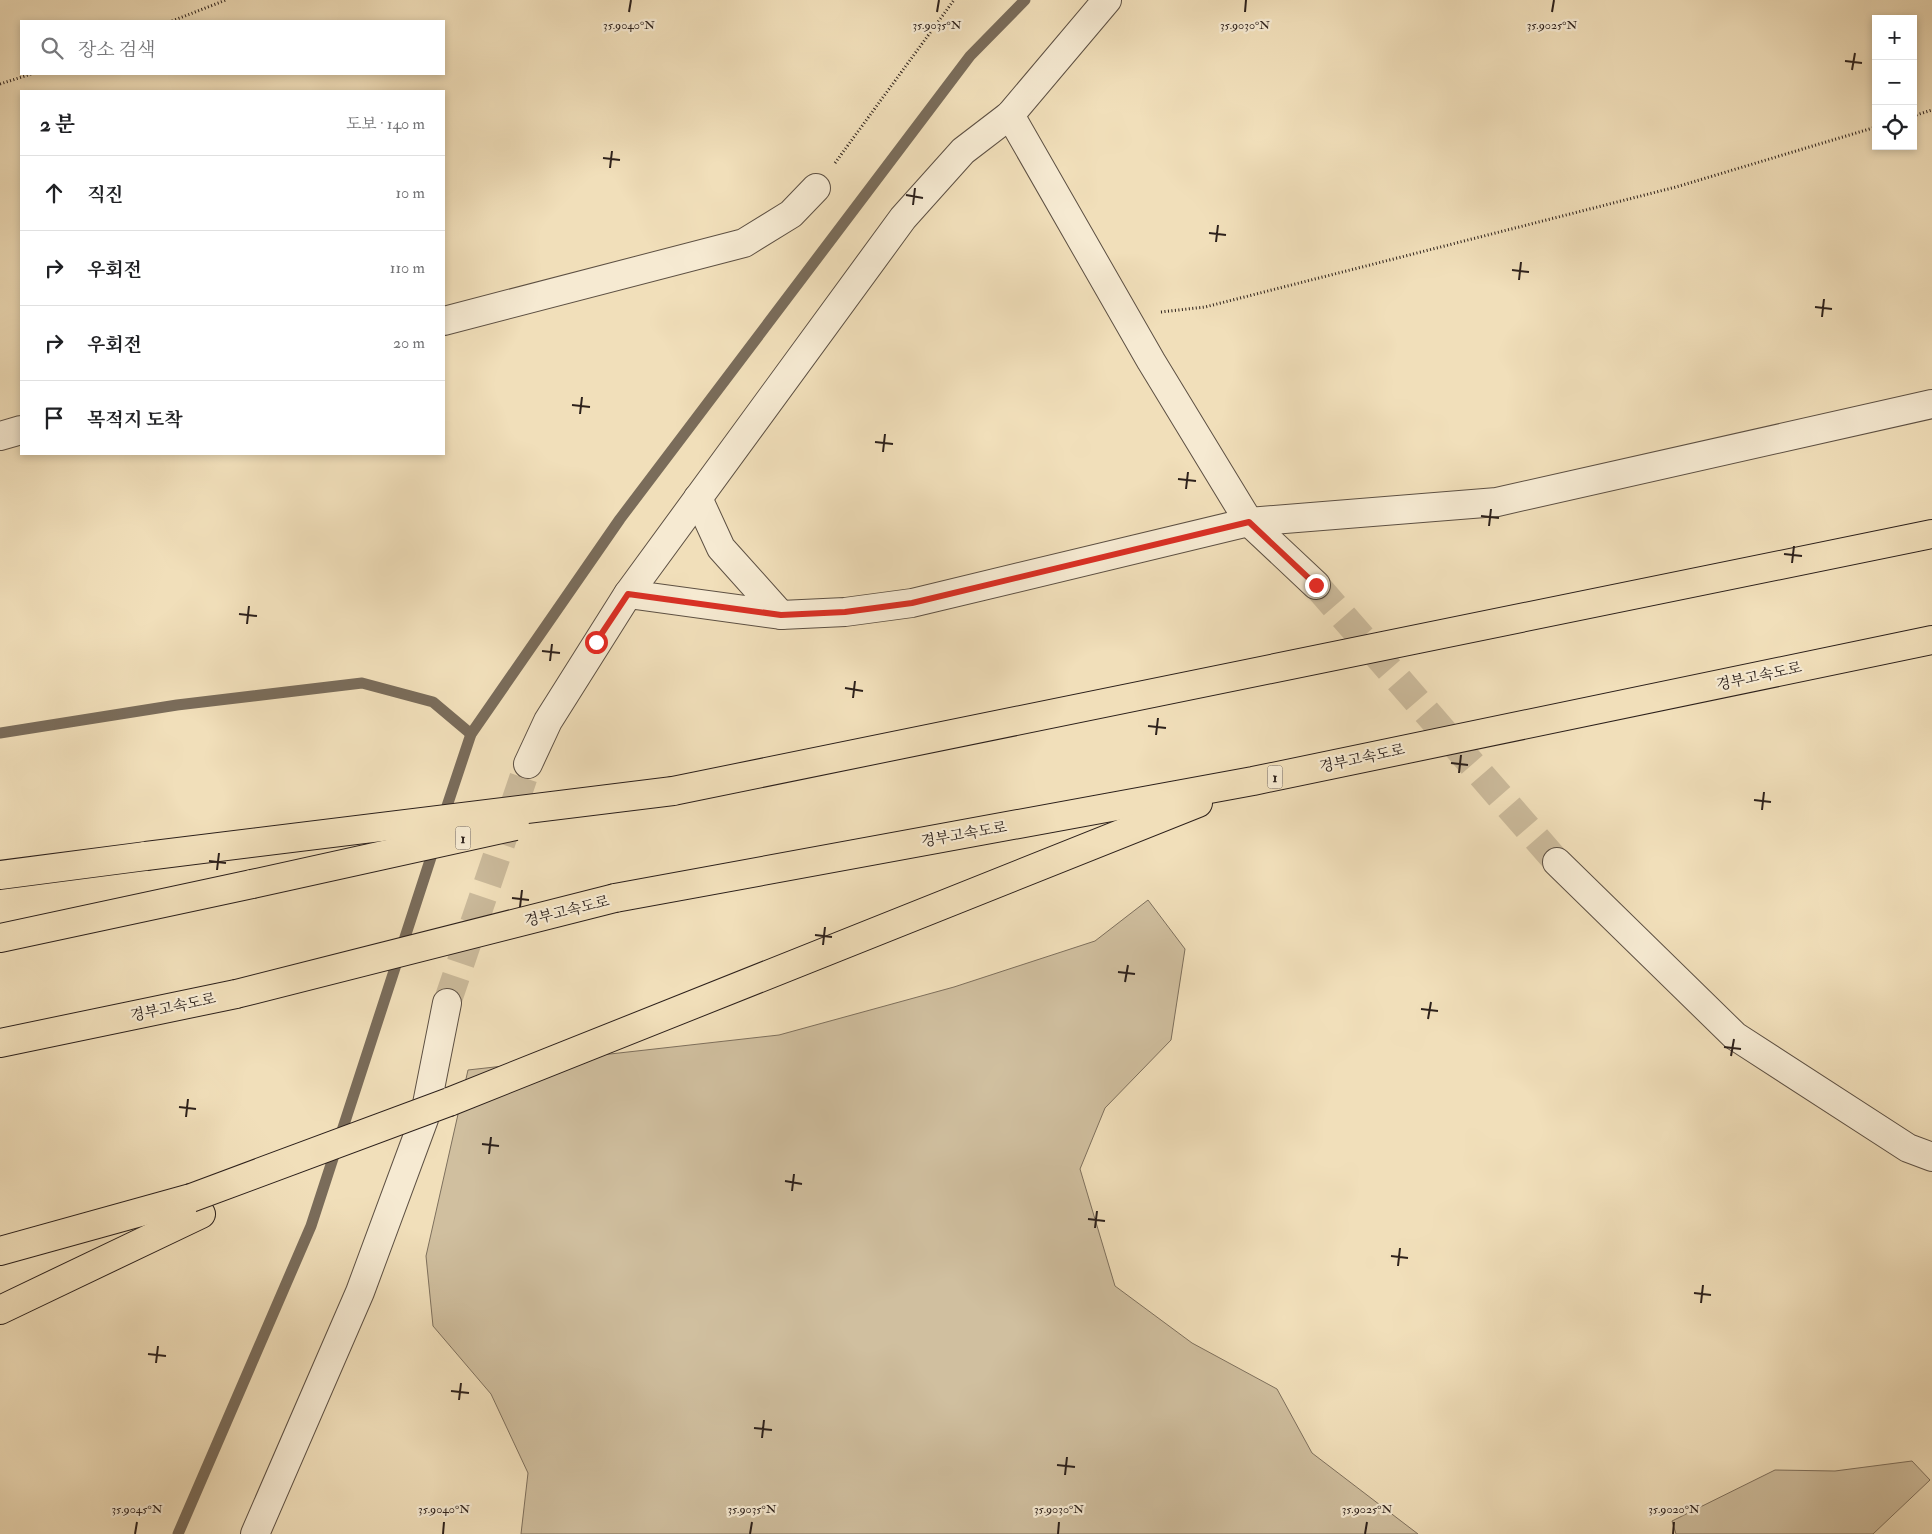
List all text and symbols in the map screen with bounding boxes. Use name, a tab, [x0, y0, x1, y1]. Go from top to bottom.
map controls	[1872, 15, 1917, 150]
button: +	[1872, 15, 1917, 60]
text: 35.9040°N	[603, 18, 655, 33]
text: 35.9035°N	[912, 18, 962, 33]
text: 35.9030°N	[1220, 18, 1270, 33]
text: 35.9025°N	[1527, 18, 1578, 33]
search box	[20, 20, 445, 75]
icon: search	[38, 34, 66, 62]
text: 장소 검색	[78, 38, 155, 62]
button: −	[1872, 60, 1917, 105]
button: locate	[1872, 105, 1917, 150]
text: 2 분	[40, 111, 75, 138]
text: 도보 · 140 m	[346, 114, 425, 134]
icon: ahead	[40, 179, 68, 207]
text: 직진	[87, 183, 124, 207]
text: 10 m	[395, 183, 425, 203]
icon: right	[40, 254, 68, 282]
text: 우회전	[87, 258, 142, 282]
text: 110 m	[390, 258, 425, 278]
icon: right	[40, 329, 68, 357]
text: 우회전	[87, 333, 142, 357]
text: 20 m	[393, 333, 425, 353]
icon: arrive	[40, 404, 68, 432]
text: 목적지 도착	[87, 408, 183, 432]
route end	[1305, 574, 1328, 597]
route start	[585, 631, 608, 654]
street label: 경부고속도로	[1715, 658, 1804, 695]
street label: 경부고속도로	[1318, 740, 1407, 777]
road number: 1	[1268, 766, 1282, 789]
street label: 경부고속도로	[920, 818, 1009, 851]
road number: 1	[456, 826, 470, 850]
street label: 경부고속도로	[523, 892, 612, 931]
street label: 경부고속도로	[129, 989, 218, 1026]
text: 35.9045°N	[112, 1502, 163, 1517]
text: 35.9040°N	[418, 1502, 470, 1517]
text: 35.9035°N	[727, 1502, 777, 1517]
text: 35.9030°N	[1034, 1502, 1084, 1517]
text: 35.9025°N	[1342, 1502, 1393, 1517]
text: 35.9020°N	[1648, 1502, 1700, 1517]

